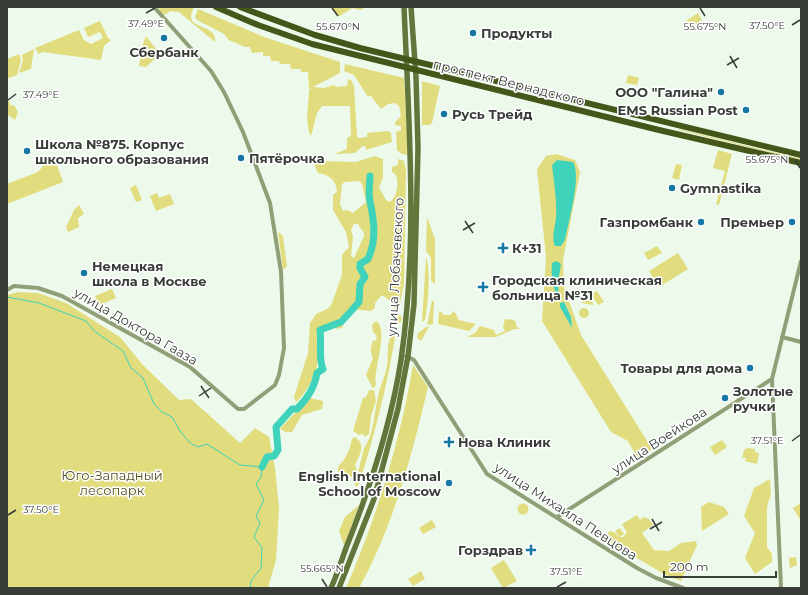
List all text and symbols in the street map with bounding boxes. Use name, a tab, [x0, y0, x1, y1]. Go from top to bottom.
text: 37.49°E	[128, 17, 165, 30]
text: 37.50°E	[749, 19, 785, 32]
text: 55.670°N	[316, 20, 360, 33]
text: 55.675°N	[684, 20, 726, 33]
place label: Продукты	[481, 25, 552, 41]
marker: Продукты	[468, 28, 478, 38]
marker: Сбербанк	[159, 33, 169, 43]
place label: Сбербанк	[129, 44, 199, 60]
street label: проспект Вернадского	[432, 55, 586, 109]
place label: ООО "Галина"	[615, 84, 713, 100]
marker: ООО "Галина"	[716, 87, 726, 97]
text: 37.49°E	[23, 88, 60, 101]
place label: EMS Russian Post	[618, 102, 738, 118]
marker: EMS Russian Post	[741, 105, 751, 115]
place label: Русь Трейд	[452, 106, 532, 122]
marker: Русь Трейд	[439, 109, 449, 119]
place label: Школа №875. Корпус школьного образования	[35, 136, 209, 167]
marker: Школа №875. Корпус школьного образования	[22, 146, 32, 156]
place label: Пятёрочка	[249, 150, 325, 166]
marker: Пятёрочка	[236, 153, 246, 163]
text: 55.675°N	[746, 153, 788, 166]
place label: Gymnastika	[680, 180, 761, 196]
marker: Gymnastika	[667, 183, 677, 193]
street label: улица Лобачевского	[383, 197, 407, 338]
place label: Газпромбанк	[600, 214, 694, 230]
place label: Премьер	[720, 214, 784, 230]
marker: Газпромбанк	[696, 217, 706, 227]
marker: Премьер	[787, 217, 797, 227]
place label: К+31	[512, 240, 542, 256]
marker: К+31	[497, 242, 509, 254]
place label: Немецкая школа в Москве	[92, 258, 207, 289]
marker: Немецкая школа в Москве	[79, 268, 89, 278]
place label: Городская клиническая больница №31	[492, 272, 662, 303]
marker: Городская клиническая больница №31	[477, 281, 489, 293]
street label: улица Доктора Гааза	[70, 283, 201, 368]
place label: Товары для дома	[620, 360, 742, 376]
marker: Товары для дома	[745, 363, 755, 373]
place label: Золотые ручки	[732, 383, 793, 414]
marker: Золотые ручки	[720, 393, 730, 403]
street label: улица Воейкова	[608, 403, 710, 477]
place label: Нова Клиник	[458, 434, 551, 450]
text: 37.51°E	[750, 434, 784, 447]
marker: Нова Клиник	[443, 436, 455, 448]
street label: улица Михаила Певцова	[491, 458, 640, 563]
park label: Юго-Западный лесопарк	[61, 467, 163, 498]
place label: English International School of Moscow	[298, 468, 442, 499]
marker: English International School of Moscow	[444, 478, 454, 488]
text: 37.50°E	[23, 503, 59, 516]
place label: Горздрав	[458, 542, 523, 558]
marker: Горздрав	[526, 545, 536, 555]
scale bar	[664, 553, 776, 579]
text: 200 m	[670, 559, 709, 574]
text: 55.665°N	[300, 562, 344, 575]
text: 37.51°E	[549, 565, 583, 578]

